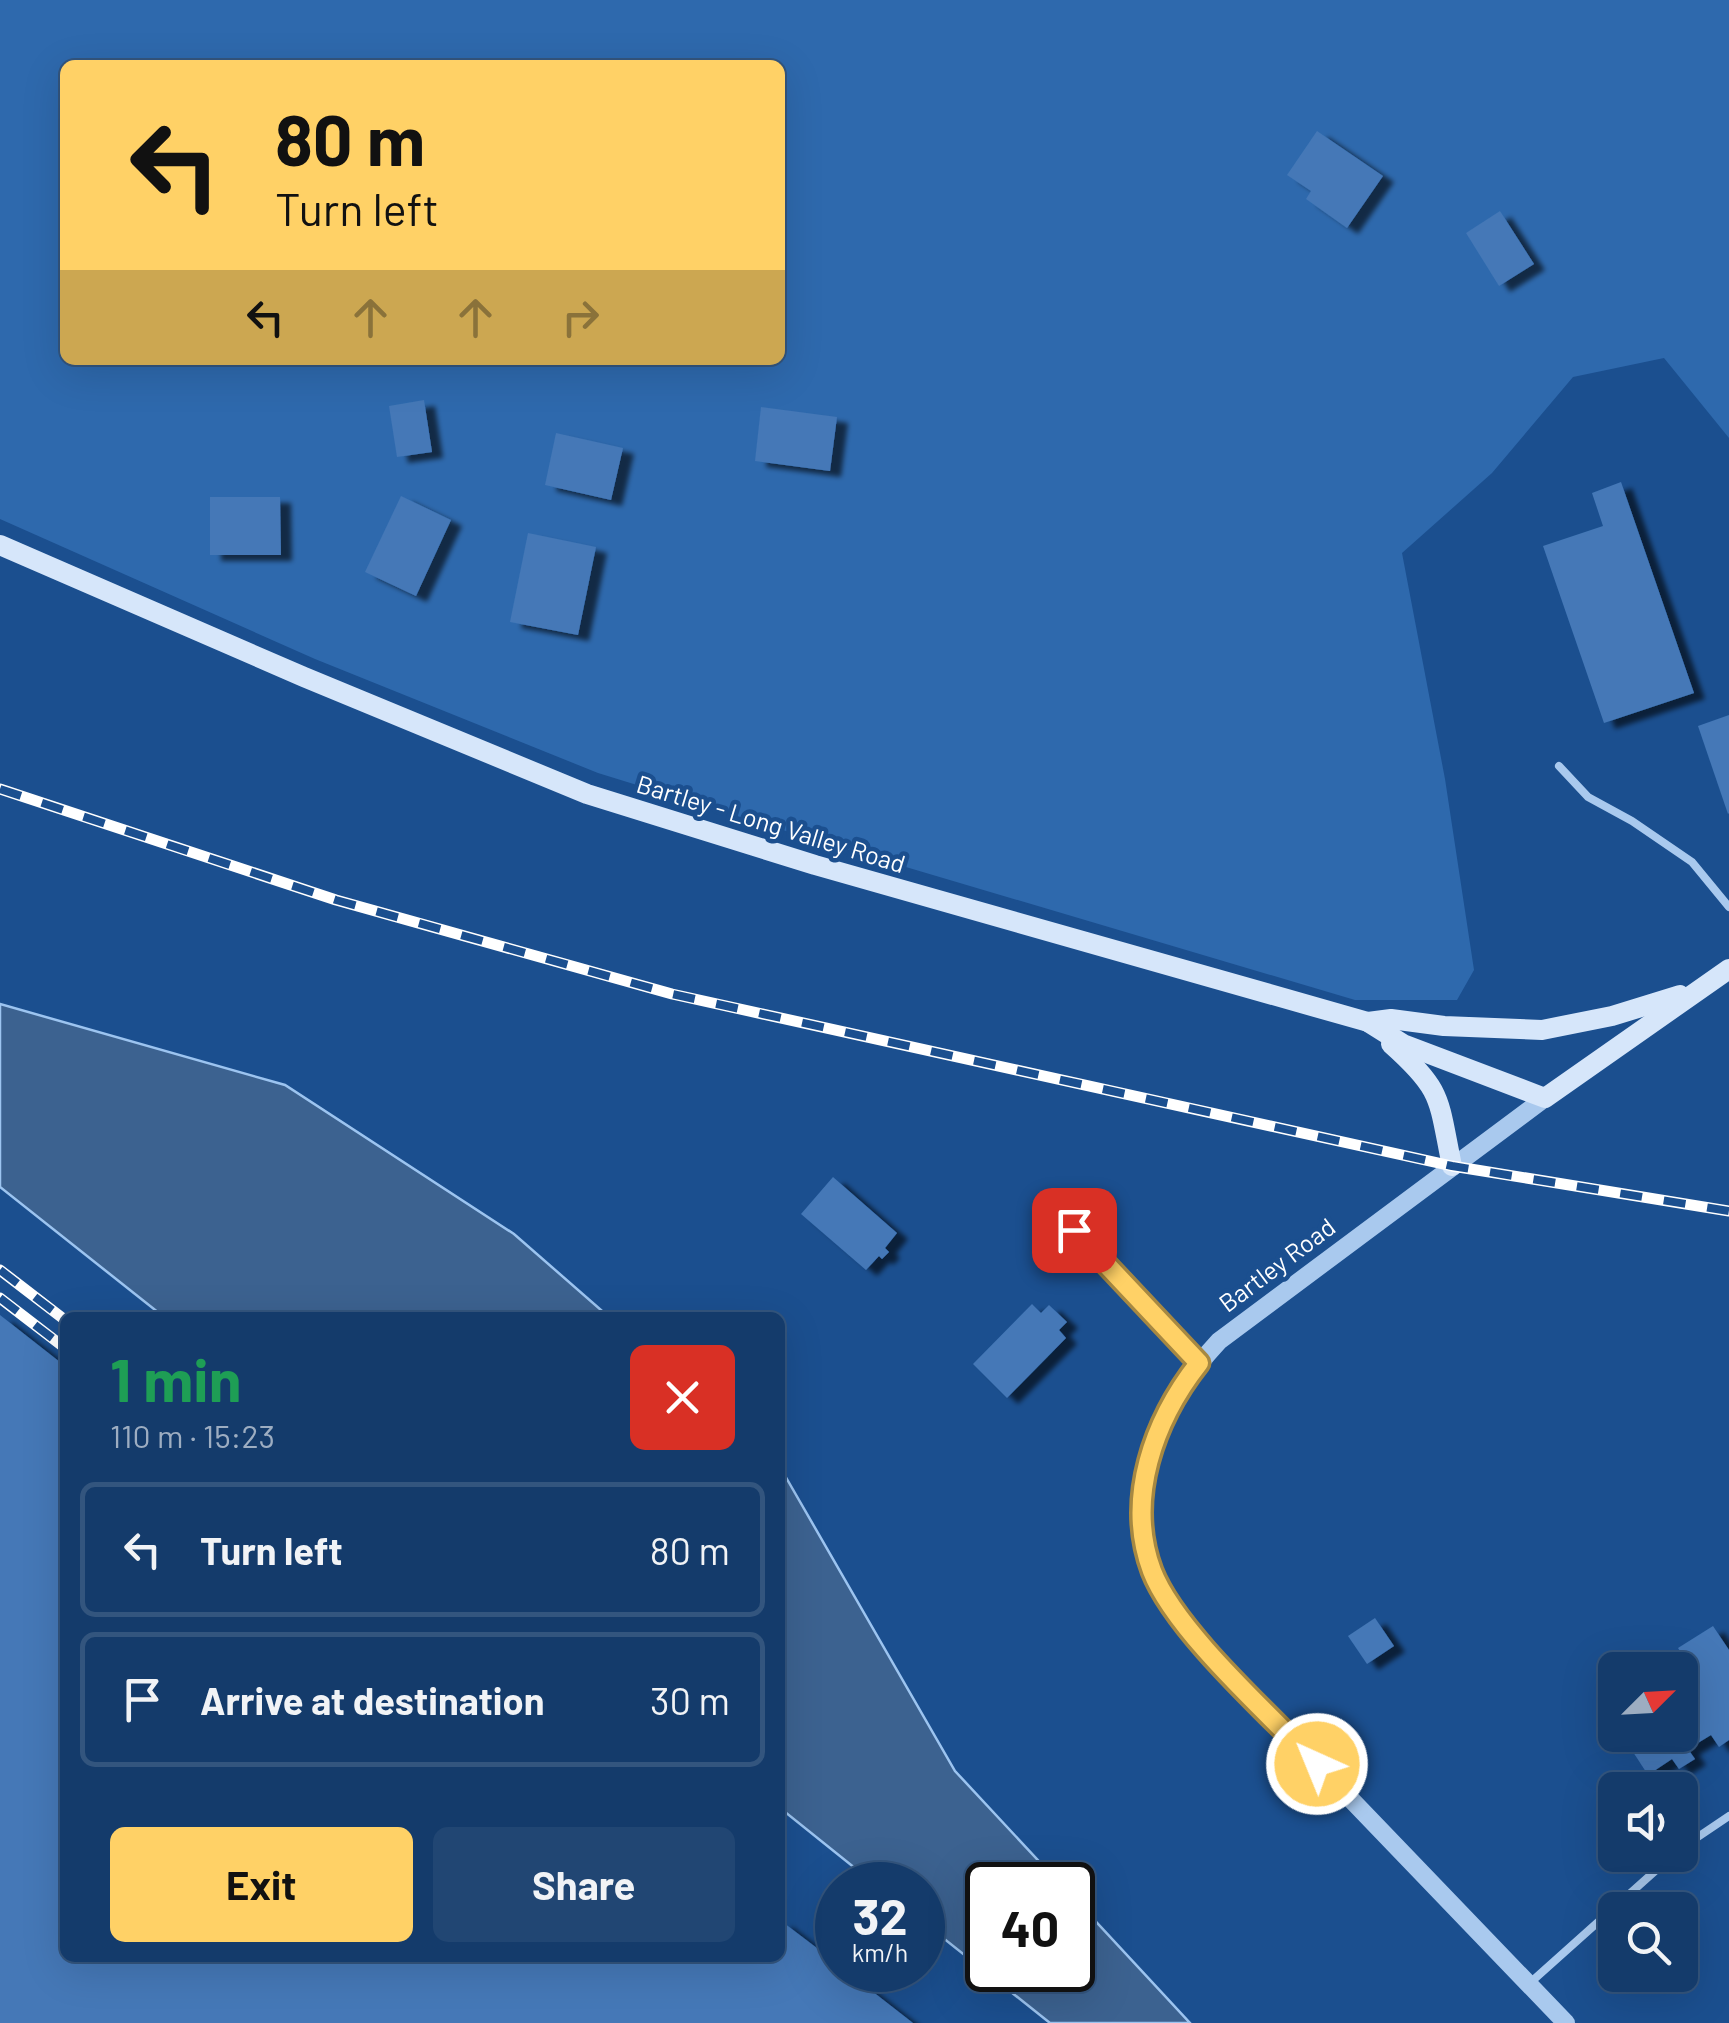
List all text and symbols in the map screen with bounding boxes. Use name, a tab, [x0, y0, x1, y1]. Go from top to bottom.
text: 80 m	[275, 96, 425, 180]
icon: left	[110, 100, 240, 230]
text: Turn left	[275, 181, 439, 235]
icon: left	[238, 290, 293, 345]
icon: ahead	[343, 290, 398, 345]
icon: ahead	[448, 290, 503, 345]
icon: right	[553, 290, 608, 345]
street label: Bartley - Long Valley Road	[633, 768, 909, 878]
pin	[1032, 1188, 1117, 1273]
icon: arrive	[1047, 1203, 1102, 1258]
street label: Bartley Road	[1213, 1211, 1340, 1318]
text: 1 min	[110, 1342, 241, 1414]
button: close	[630, 1345, 735, 1450]
text: 110 m · 15:23	[110, 1416, 275, 1454]
icon: left	[115, 1522, 170, 1577]
text: Turn left	[200, 1527, 343, 1573]
text: 80 m	[650, 1527, 730, 1573]
north arrow	[1598, 1652, 1698, 1752]
map controls	[1598, 1652, 1698, 1992]
icon: arrive	[115, 1672, 170, 1727]
text: Arrive at destination	[200, 1677, 545, 1723]
text: 30 m	[650, 1677, 730, 1723]
position arrow	[1265, 1712, 1369, 1816]
button: sound	[1598, 1772, 1698, 1872]
button: Exit	[110, 1827, 413, 1942]
button: Share	[433, 1827, 735, 1942]
speed limit sign: 40	[965, 1862, 1095, 1992]
text: 32	[852, 1885, 907, 1945]
button: search	[1598, 1892, 1698, 1992]
text: km/h	[852, 1937, 908, 1967]

